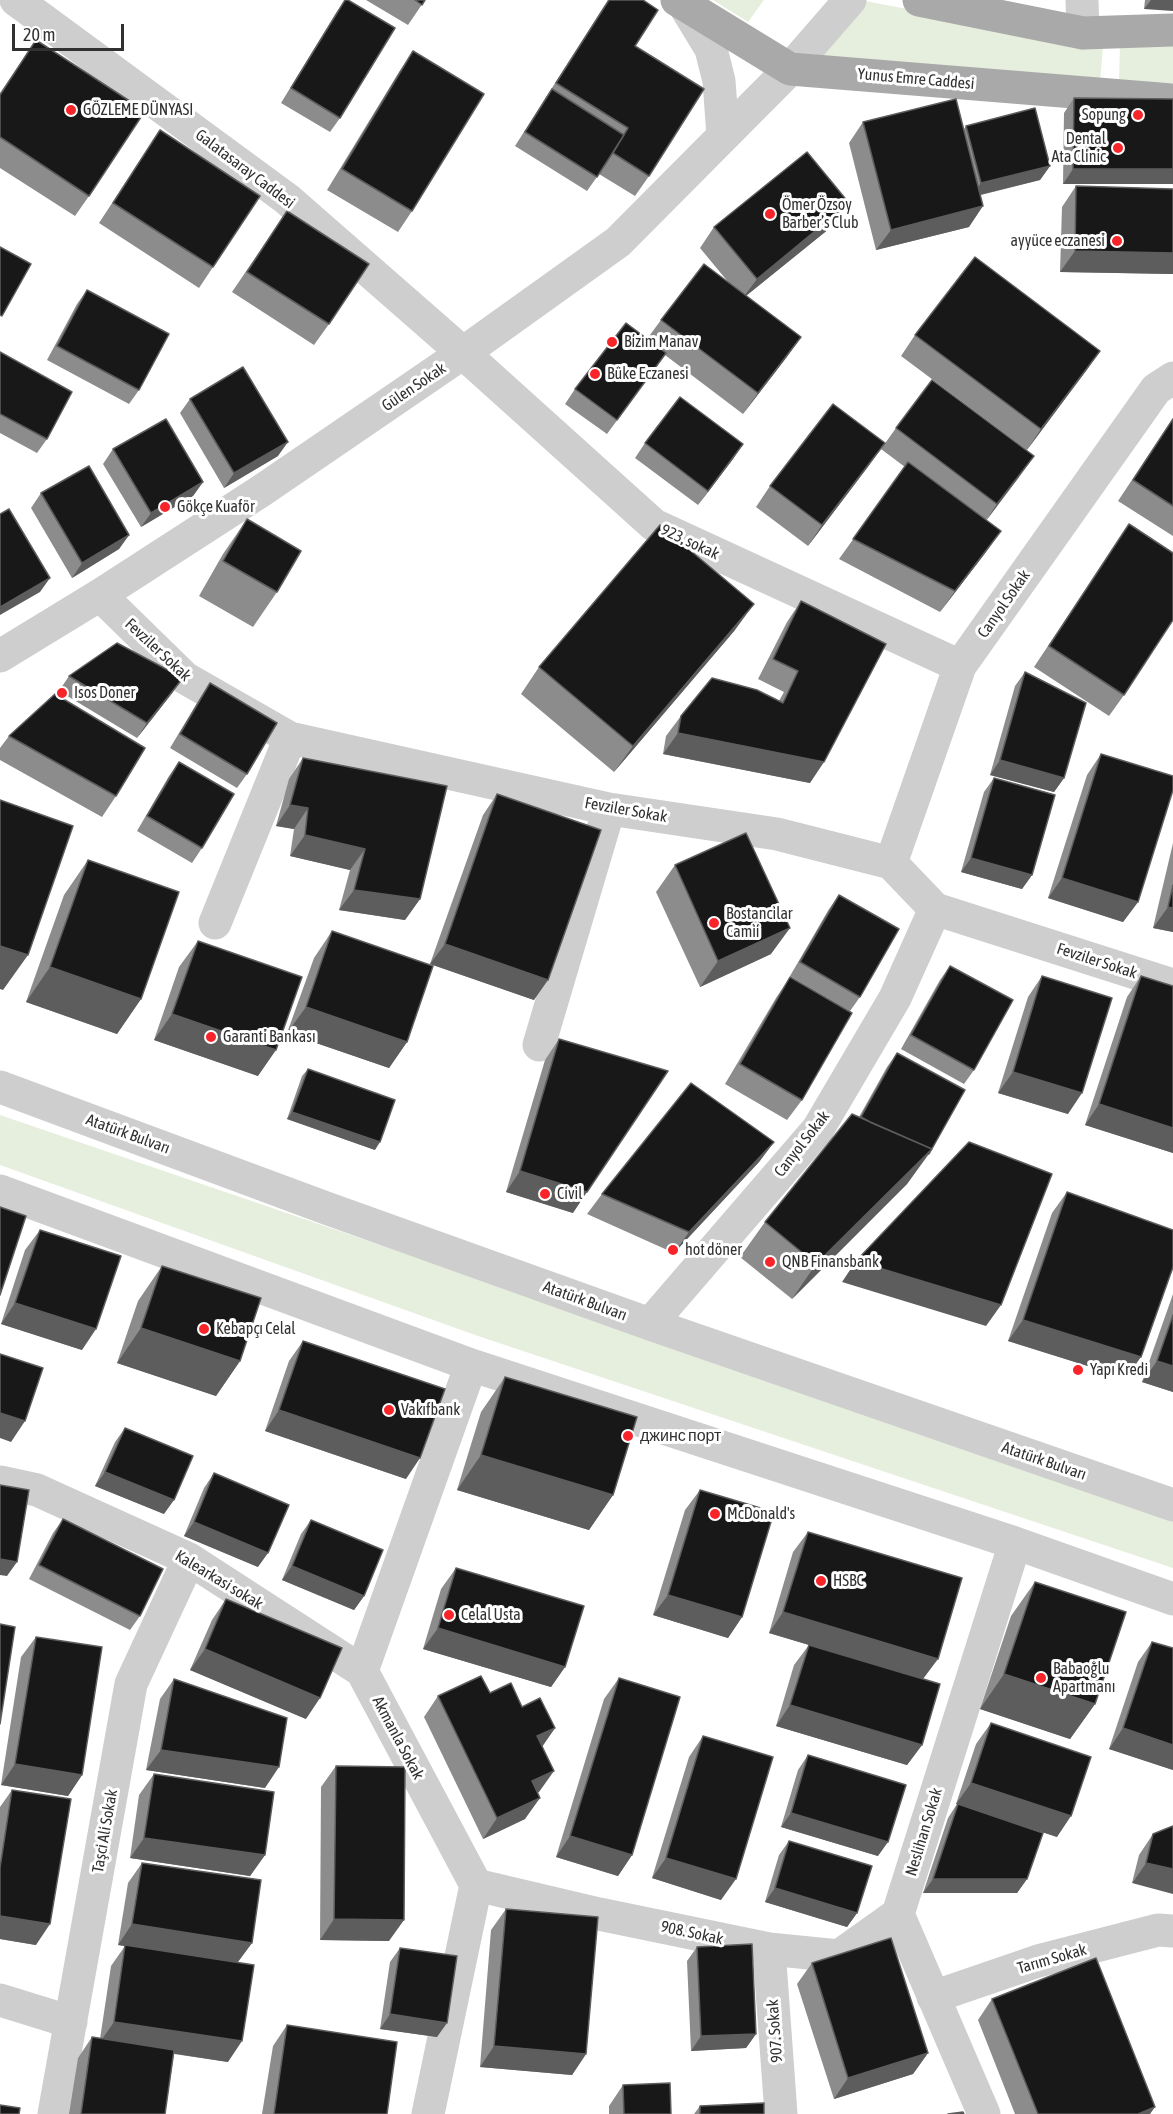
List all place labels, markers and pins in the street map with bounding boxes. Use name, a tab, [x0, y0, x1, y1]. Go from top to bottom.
place label: GÖZLEME DÜNYASI	[83, 100, 193, 120]
marker: GÖZLEME DÜNYASI	[64, 103, 78, 117]
place label: Sopung	[1082, 105, 1126, 125]
marker: Sopung	[1131, 108, 1145, 122]
place label: Dental Ata Clinic	[1051, 129, 1106, 167]
marker: Dental Ata Clinic	[1111, 141, 1125, 155]
place label: Ömer Özsoy Barber’s Club	[782, 195, 859, 233]
marker: Ömer Özsoy Barber’s Club	[763, 207, 777, 221]
place label: ayyüce eczanesi	[1011, 231, 1105, 251]
marker: ayyüce eczanesi	[1110, 234, 1124, 248]
place label: Bizim Manav	[624, 332, 698, 352]
marker: Bizim Manav	[605, 335, 619, 349]
place label: Büke Eczanesi	[607, 364, 689, 384]
marker: Büke Eczanesi	[588, 367, 602, 381]
place label: Gökçe Kuaför	[177, 497, 255, 517]
marker: Gökçe Kuaför	[158, 500, 172, 514]
place label: Isos Doner	[74, 683, 135, 703]
marker: Isos Doner	[55, 686, 69, 700]
place label: Bostancilar Camii	[726, 904, 793, 942]
marker: Bostancilar Camii	[707, 916, 721, 930]
place label: Garanti Bankası	[223, 1027, 316, 1047]
marker: Garanti Bankası	[204, 1030, 218, 1044]
place label: Civil	[557, 1184, 582, 1204]
marker: Civil	[538, 1187, 552, 1201]
place label: hot döner	[685, 1240, 742, 1260]
marker: hot döner	[666, 1243, 680, 1257]
place label: QNB Finansbank	[782, 1252, 879, 1272]
marker: QNB Finansbank	[763, 1255, 777, 1269]
place label: Kebapçı Celal	[216, 1319, 296, 1339]
marker: Kebapçı Celal	[197, 1322, 211, 1336]
place label: Yapı Kredi	[1090, 1360, 1148, 1380]
marker: Yapı Kredi	[1071, 1363, 1085, 1377]
place label: Vakıfbank	[401, 1400, 460, 1420]
marker: Vakıfbank	[382, 1403, 396, 1417]
place label: джинс порт	[640, 1426, 721, 1446]
marker: джинс порт	[621, 1429, 635, 1443]
place label: McDonald's	[727, 1504, 795, 1524]
marker: McDonald's	[708, 1507, 722, 1521]
place label: HSBC	[833, 1571, 864, 1591]
marker: HSBC	[814, 1574, 828, 1588]
place label: Celal Usta	[461, 1605, 521, 1625]
marker: Celal Usta	[442, 1608, 456, 1622]
place label: Babaoğlu Apartmanı	[1053, 1659, 1115, 1697]
marker: Babaoğlu Apartmanı	[1034, 1671, 1048, 1685]

